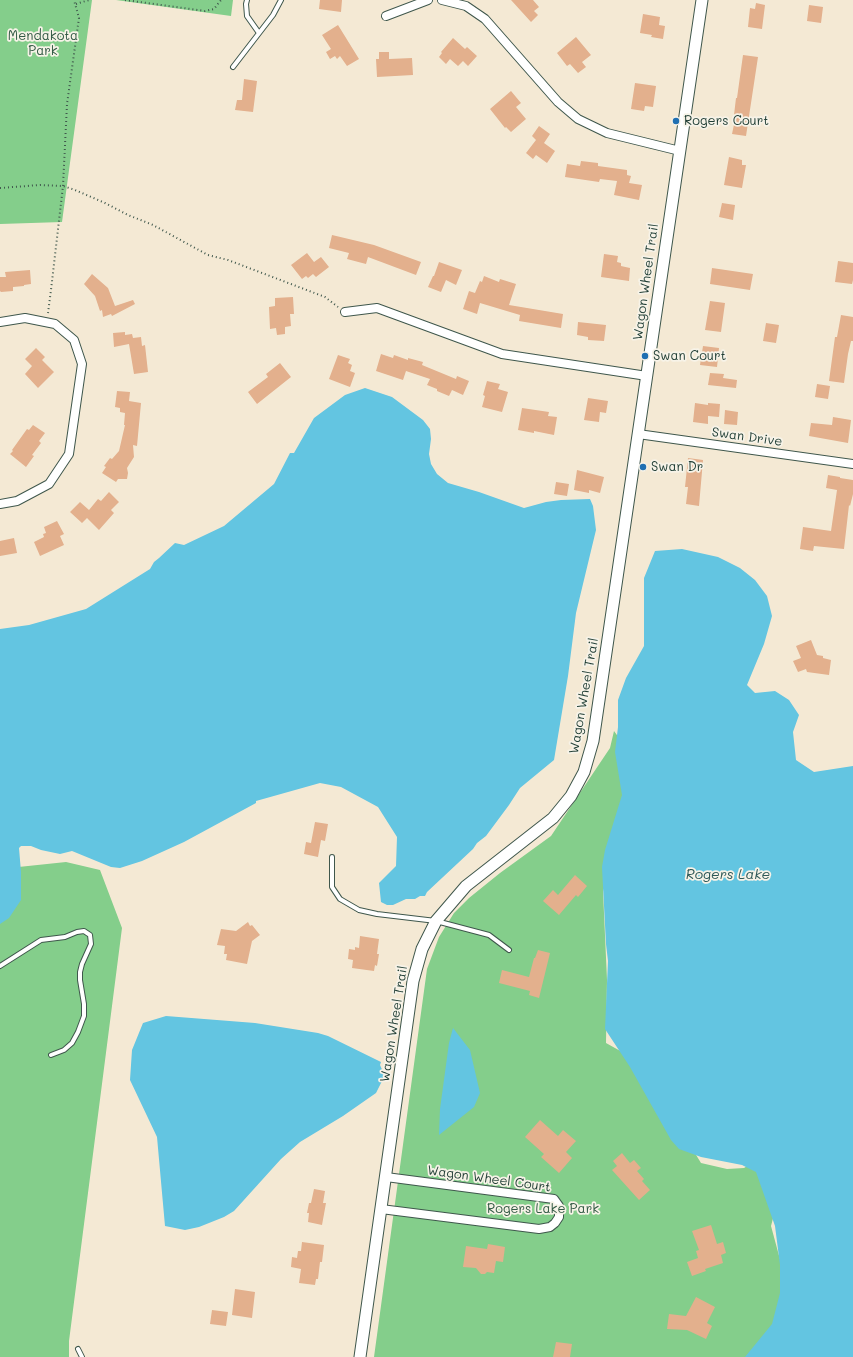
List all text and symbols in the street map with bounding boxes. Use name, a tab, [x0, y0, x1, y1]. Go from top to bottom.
park label: Mendakota Park	[8, 28, 78, 59]
place label: Rogers Court	[684, 113, 769, 129]
marker: Rogers Court	[671, 116, 681, 126]
street label: Wagon Wheel Trail	[630, 223, 662, 341]
place label: Swan Court	[653, 348, 726, 364]
marker: Swan Court	[640, 351, 650, 361]
street label: Swan Drive	[711, 424, 783, 450]
place label: Swan Dr	[651, 459, 703, 475]
marker: Swan Dr	[638, 462, 648, 472]
street label: Wagon Wheel Trail	[566, 637, 602, 755]
water label: Rogers Lake	[686, 867, 770, 883]
street label: Wagon Wheel Trail	[377, 965, 411, 1083]
street label: Wagon Wheel Court	[426, 1163, 552, 1195]
park label: Rogers Lake Park	[487, 1201, 599, 1217]

